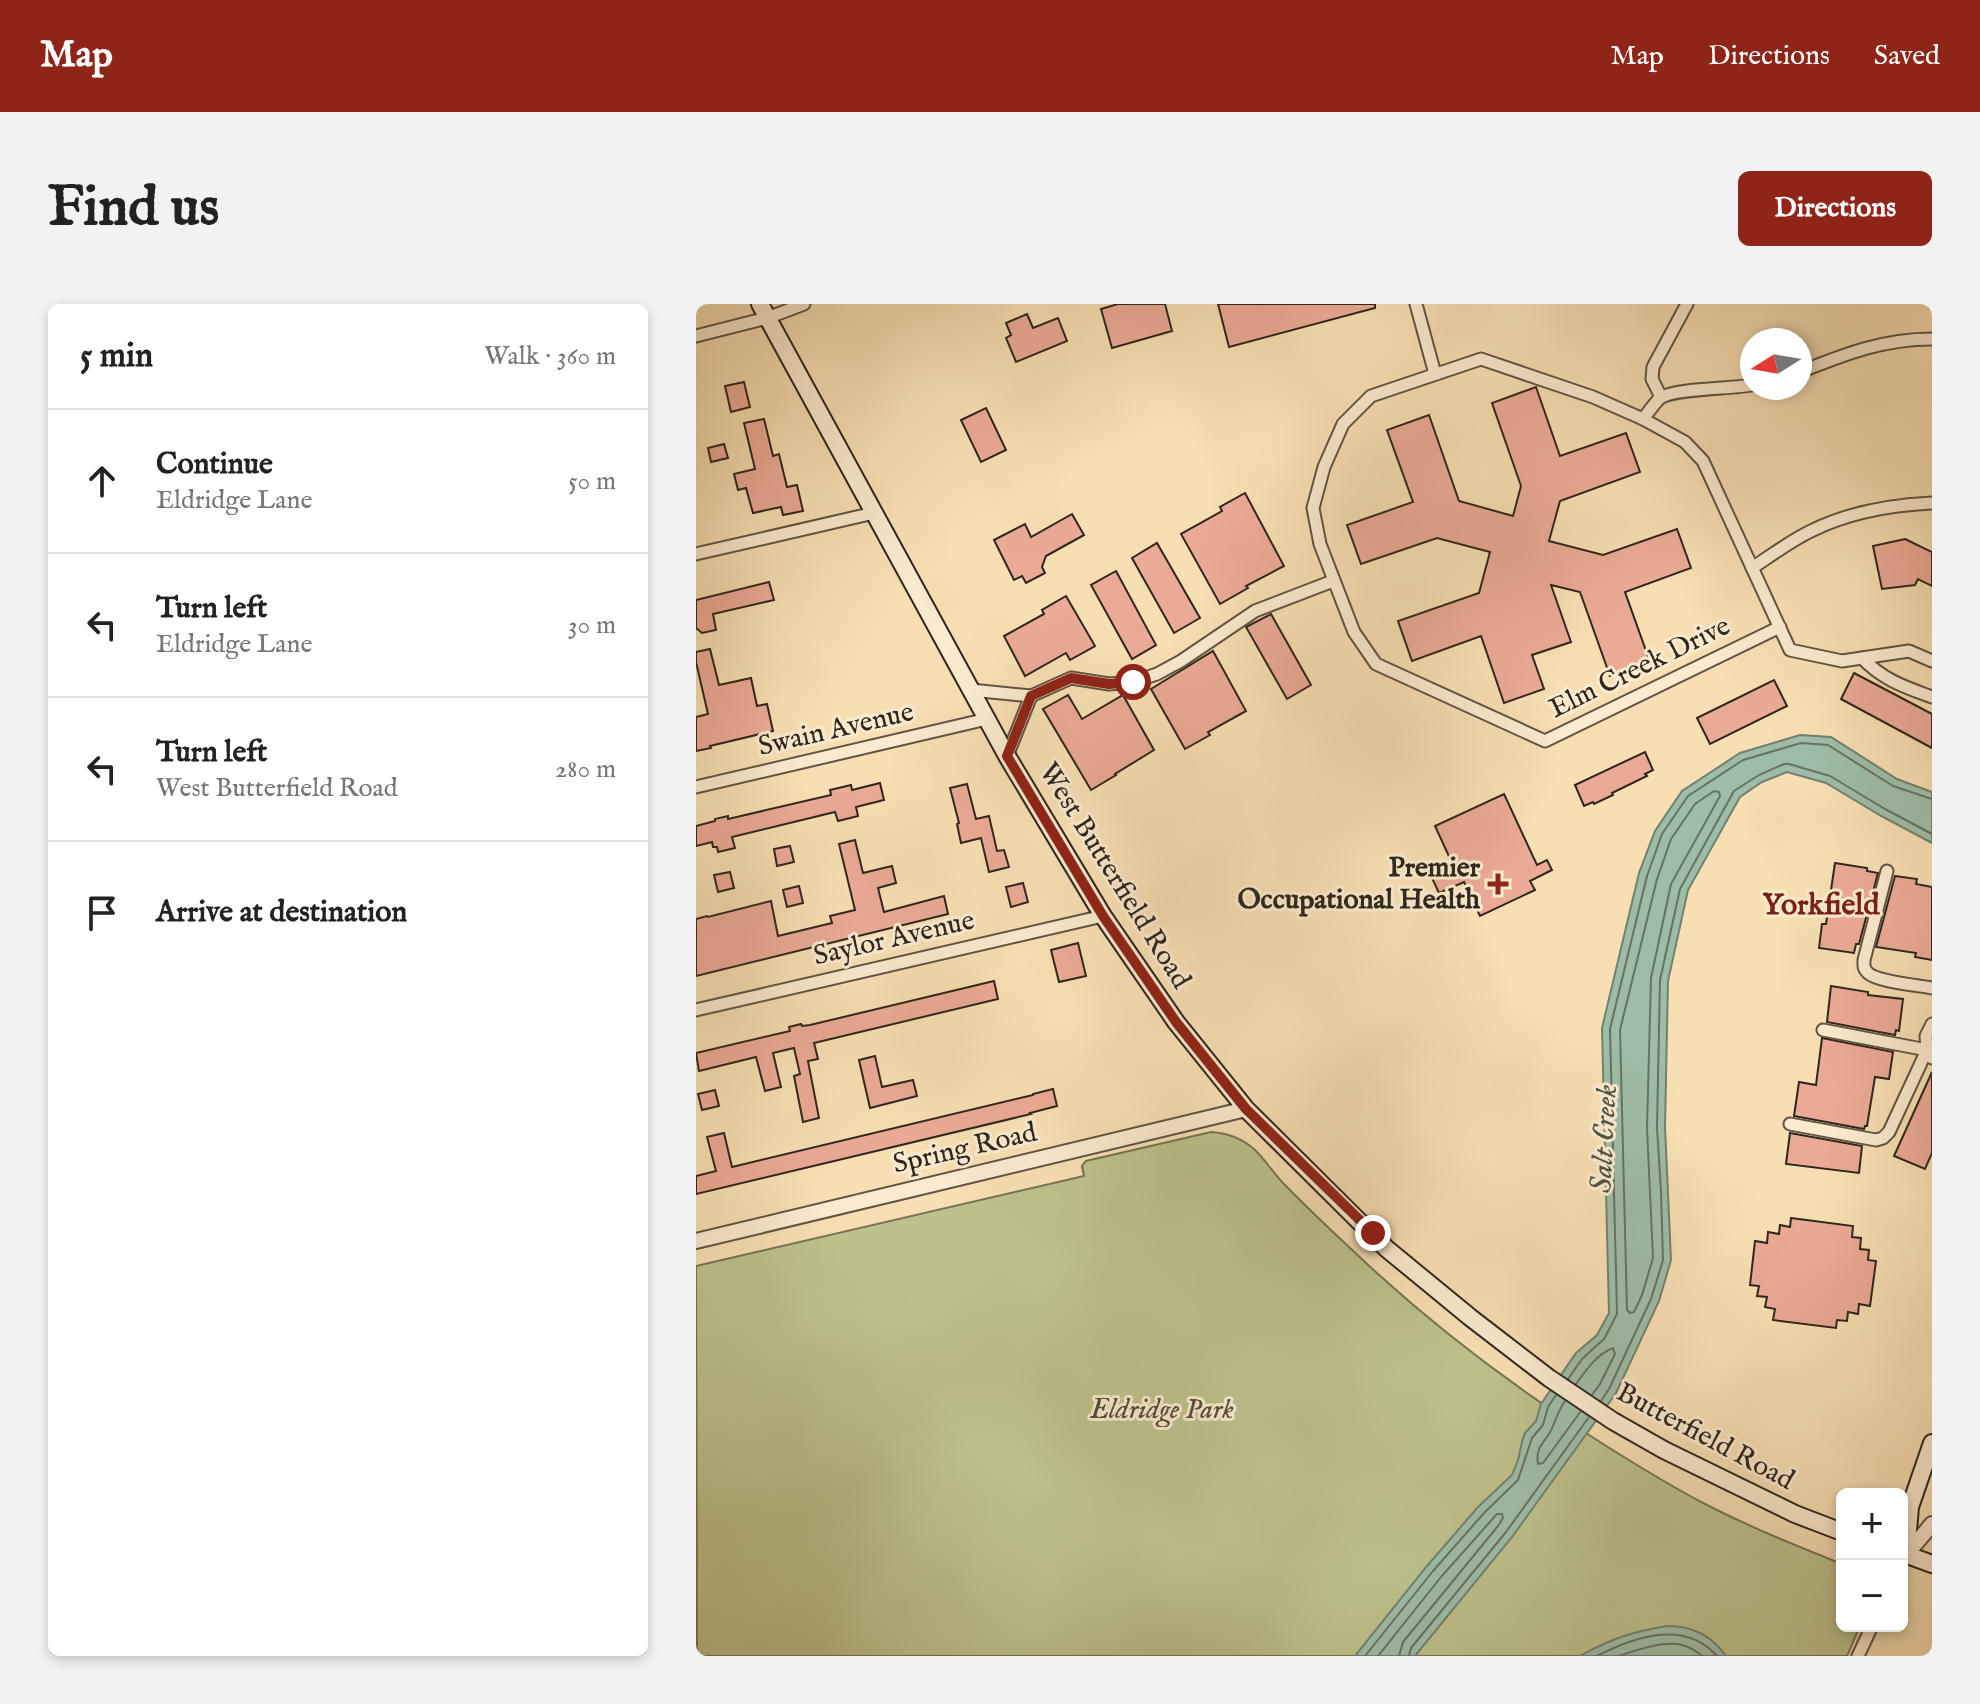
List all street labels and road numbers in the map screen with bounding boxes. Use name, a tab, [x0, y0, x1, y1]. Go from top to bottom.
street label: Elm Creek Drive	[1544, 609, 1736, 727]
street label: Swain Avenue	[755, 695, 917, 765]
street label: West Butterfield Road	[1030, 756, 1198, 996]
street label: Saylor Avenue	[810, 903, 978, 975]
street label: Spring Road	[890, 1115, 1040, 1183]
street label: Butterfield Road	[1610, 1375, 1800, 1499]

